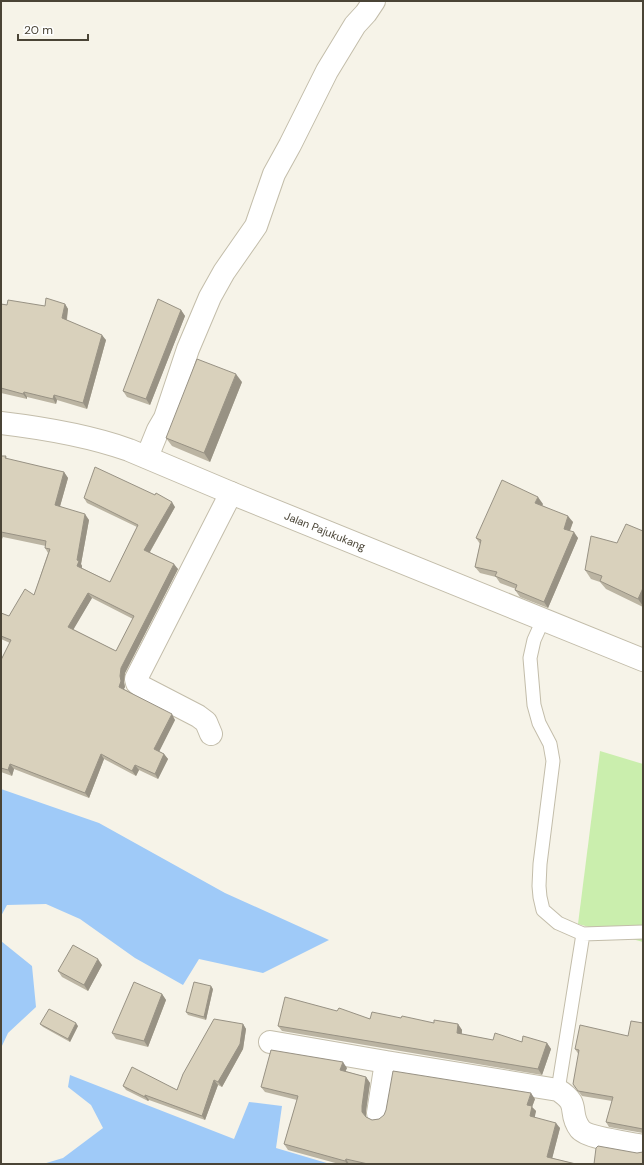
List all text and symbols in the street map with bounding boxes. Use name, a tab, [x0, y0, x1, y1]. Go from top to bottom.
scale bar	[18, 16, 88, 42]
text: 20 m	[24, 22, 53, 38]
street label: Jalan Pajukukang	[282, 508, 368, 554]

